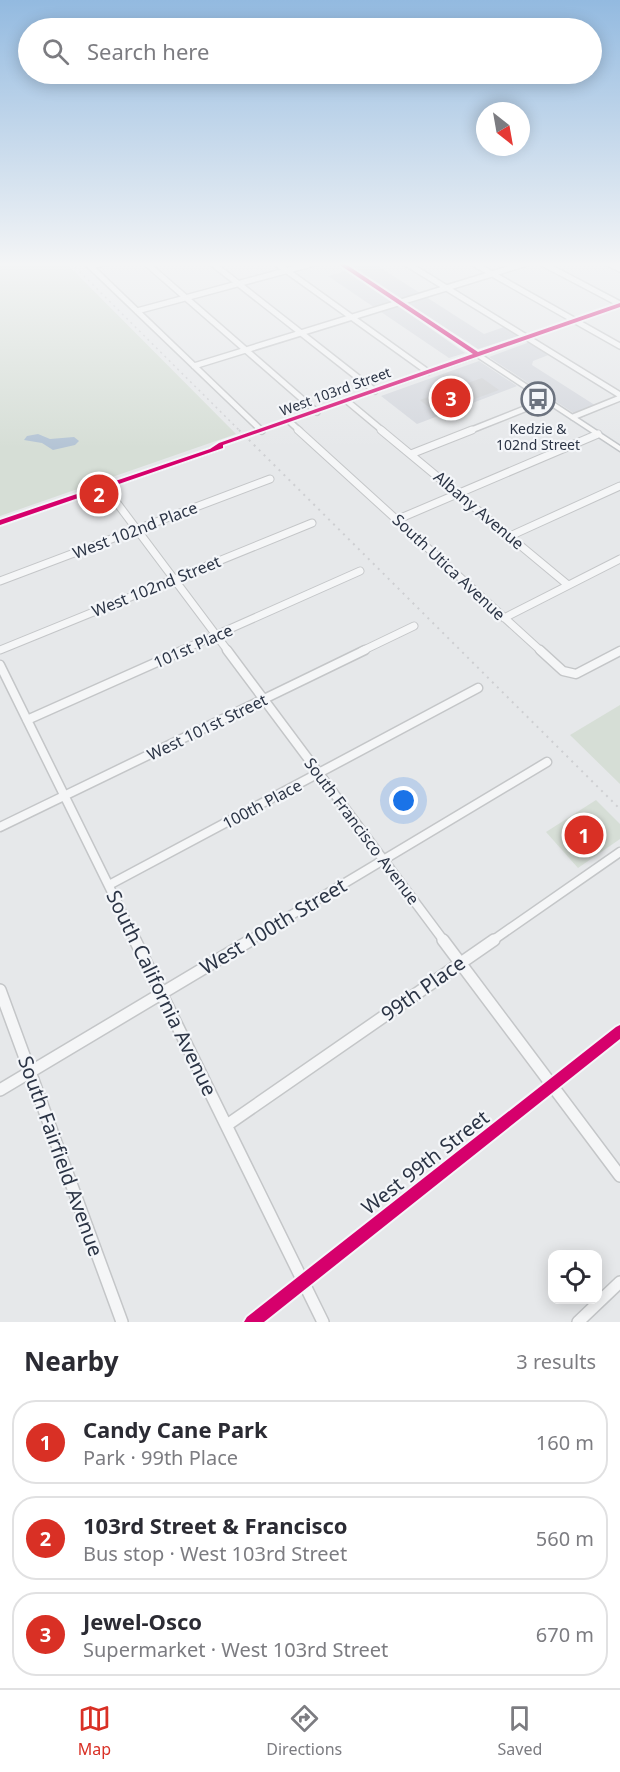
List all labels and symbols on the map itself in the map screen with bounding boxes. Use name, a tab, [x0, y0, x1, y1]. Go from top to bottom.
north arrow	[476, 102, 530, 156]
street label: West 103rd Street	[277, 362, 393, 420]
pin: 3	[432, 376, 470, 420]
bus stop icon: Kedzie & 102nd Street	[520, 381, 556, 417]
place label: Kedzie & 102nd Street	[496, 419, 580, 454]
street label: Albany Avenue	[429, 466, 529, 554]
pin: 2	[80, 472, 118, 516]
street label: West 102nd Place	[69, 496, 201, 564]
street label: South Utica Avenue	[388, 509, 510, 625]
street label: West 102nd Street	[88, 550, 224, 622]
street label: 101st Place	[150, 619, 236, 673]
street label: West 101st Street	[143, 688, 271, 766]
street label: South Francisco Avenue	[299, 753, 425, 909]
street label: 100th Place	[219, 774, 305, 834]
your location	[389, 786, 418, 815]
pin: 1	[564, 812, 604, 858]
street label: West 100th Street	[195, 872, 351, 980]
street label: South California Avenue	[100, 886, 224, 1100]
street label: 99th Place	[376, 949, 470, 1027]
street label: South Fairfield Avenue	[12, 1052, 110, 1260]
street label: West 99th Street	[356, 1104, 494, 1220]

